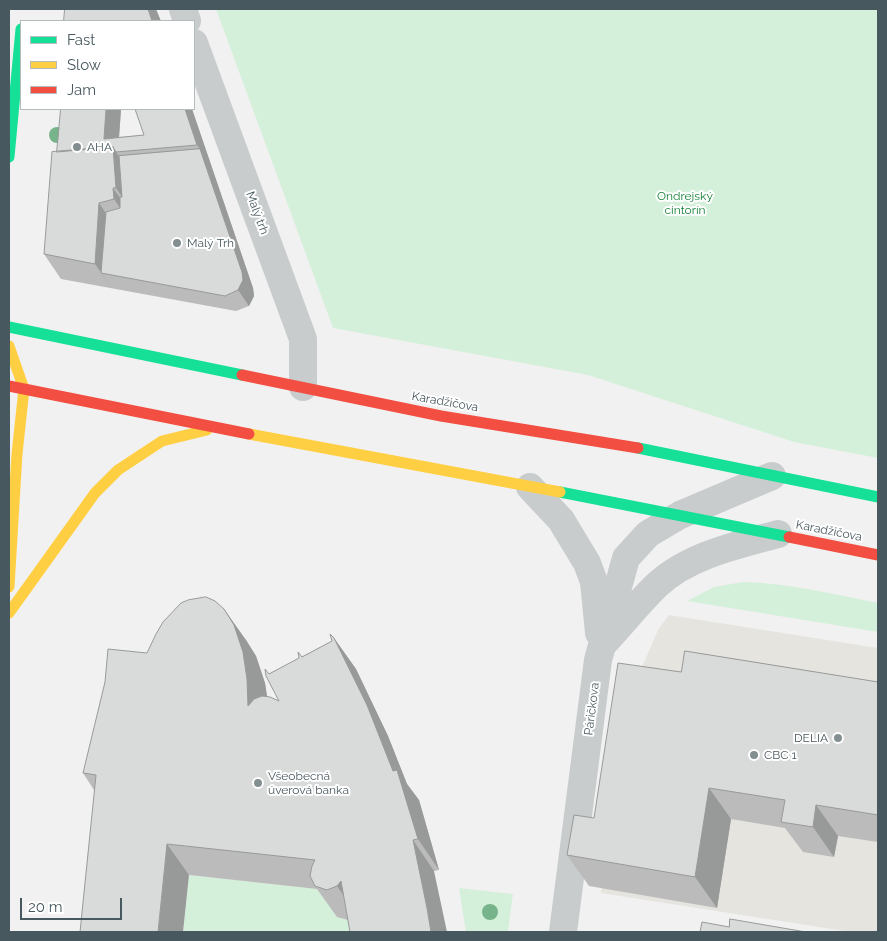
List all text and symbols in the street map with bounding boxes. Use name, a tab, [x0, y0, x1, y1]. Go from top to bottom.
legend	[20, 20, 195, 110]
text: Fast	[67, 31, 95, 49]
text: Slow	[67, 56, 101, 74]
text: Jam	[67, 81, 96, 99]
place label: AHA	[87, 140, 112, 154]
marker: AHA	[71, 141, 83, 153]
street label: Malý trh	[243, 189, 271, 237]
park label: Ondrejský cintorín	[657, 189, 713, 217]
place label: Malý Trh	[187, 236, 234, 250]
marker: Malý Trh	[171, 237, 183, 249]
street label: Karadžičova	[411, 389, 479, 415]
street label: Karadžičova	[795, 518, 863, 544]
street label: Páričkova	[582, 682, 602, 736]
place label: DELIA	[794, 731, 828, 745]
marker: DELIA	[832, 732, 844, 744]
place label: CBC 1	[764, 748, 797, 762]
marker: CBC 1	[748, 749, 760, 761]
place label: Všeobecná úverová banka	[268, 769, 349, 797]
marker: Všeobecná úverová banka	[252, 777, 264, 789]
scale bar	[22, 888, 125, 920]
text: 20 m	[28, 898, 63, 916]

